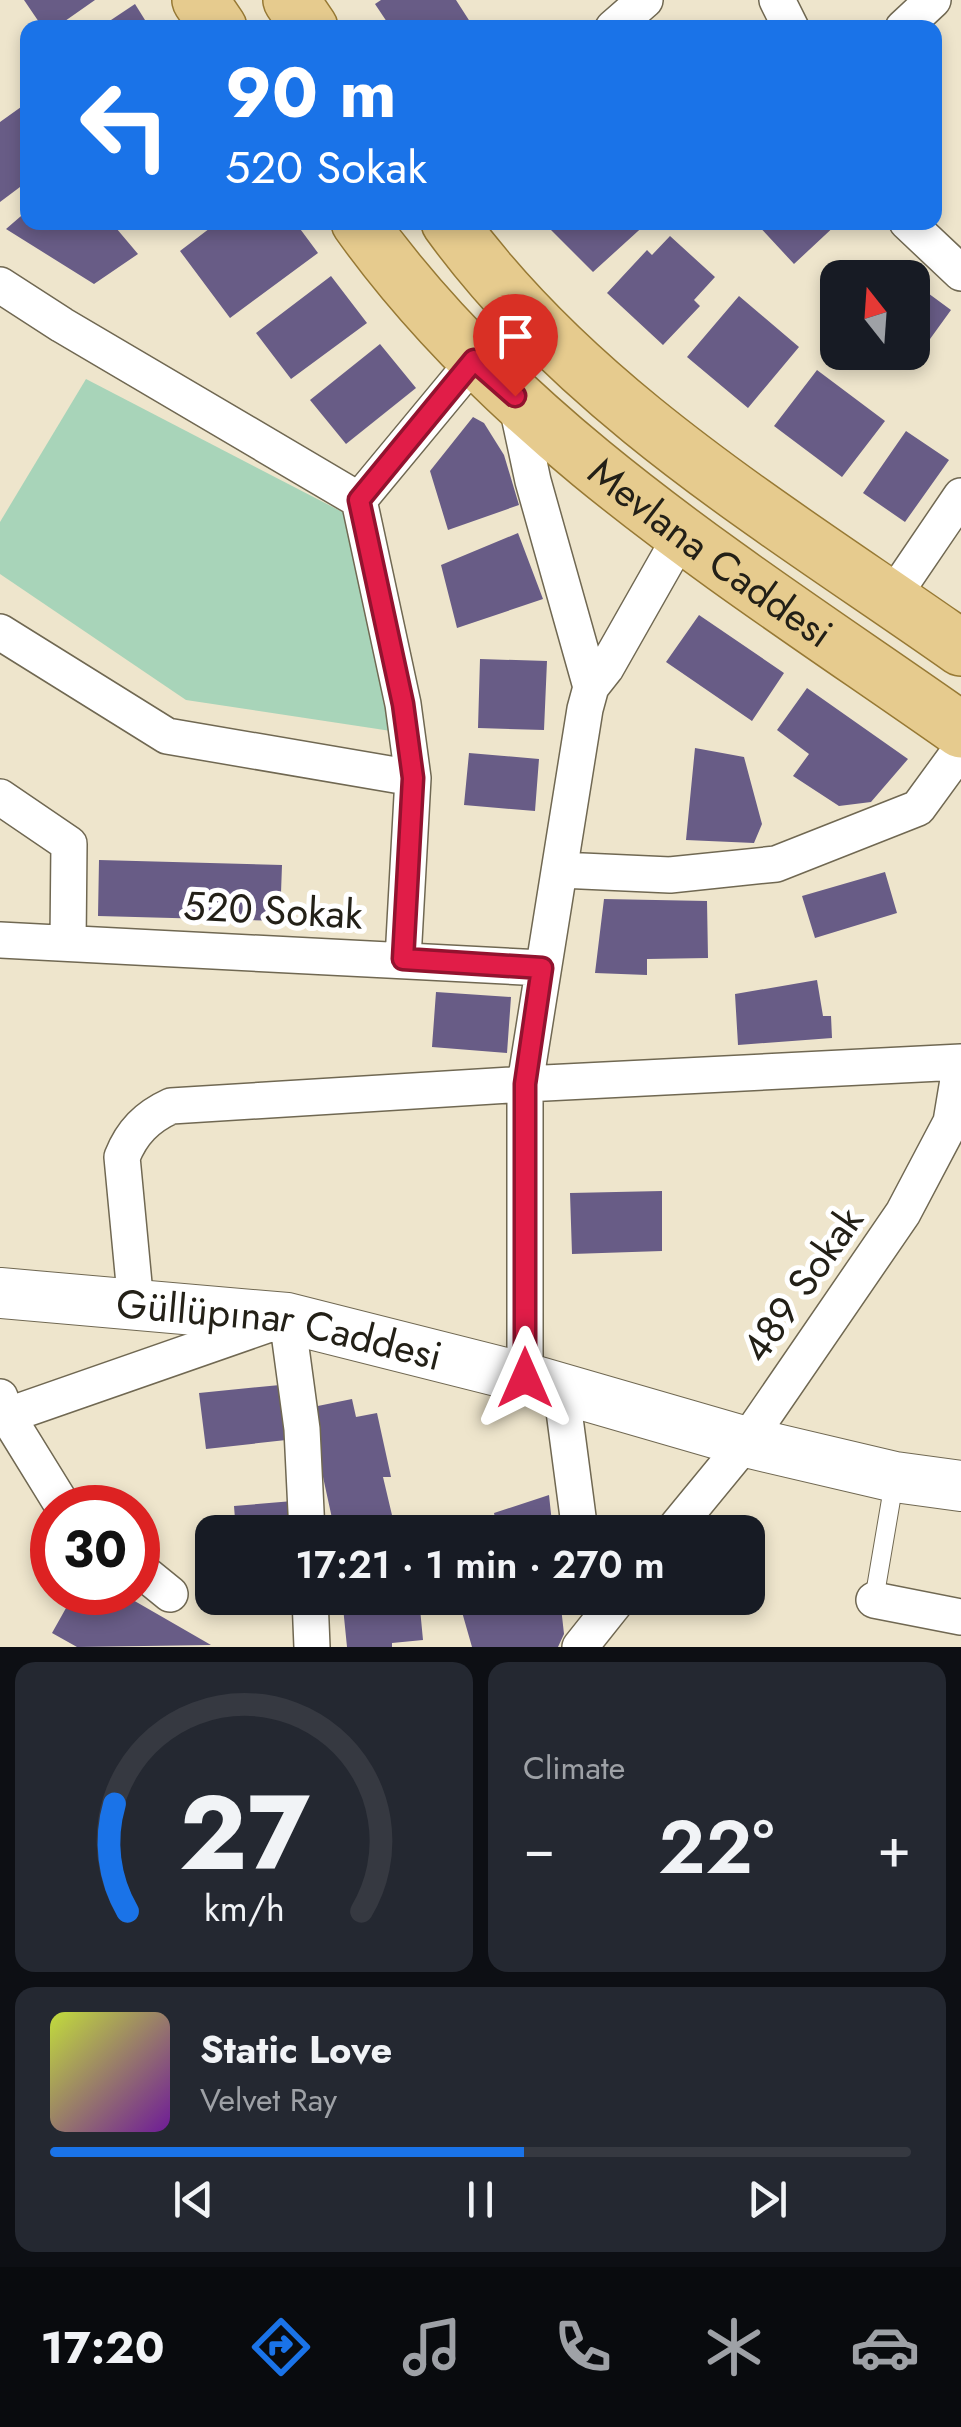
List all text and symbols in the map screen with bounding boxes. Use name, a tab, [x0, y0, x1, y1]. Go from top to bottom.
text: 90 m	[225, 42, 397, 143]
icon: left	[60, 60, 190, 190]
text: 520 Sokak	[225, 135, 427, 200]
north arrow	[820, 260, 930, 370]
map controls	[820, 260, 930, 370]
pin	[473, 294, 558, 397]
icon: arrive	[488, 309, 543, 364]
street label: Mevlana Caddesi	[576, 443, 844, 662]
street label: 520 Sokak	[182, 876, 365, 944]
street label: 489 Sokak	[727, 1194, 877, 1374]
street label: Güllüpınar Caddesi	[114, 1274, 448, 1385]
position arrow	[473, 1326, 577, 1430]
speed limit sign: 30	[30, 1485, 160, 1615]
text: 17:21 · 1 min · 270 m	[295, 1537, 665, 1592]
text: Climate	[523, 1745, 625, 1791]
text: 27	[179, 1758, 310, 1908]
text: 22°	[658, 1793, 774, 1901]
text: −	[523, 1808, 555, 1888]
text: +	[877, 1808, 911, 1888]
text: km/h	[204, 1883, 284, 1934]
text: Static Love	[200, 2022, 392, 2077]
text: Velvet Ray	[200, 2077, 337, 2123]
icon: previous	[166, 2172, 221, 2227]
icon: pause	[453, 2172, 508, 2227]
icon: next	[740, 2172, 795, 2227]
icon: directions	[246, 2312, 316, 2382]
icon: music	[397, 2312, 467, 2382]
icon: phone	[548, 2312, 618, 2382]
icon: climate	[699, 2312, 769, 2382]
icon: car	[850, 2312, 920, 2382]
text: 17:20	[41, 2315, 164, 2380]

